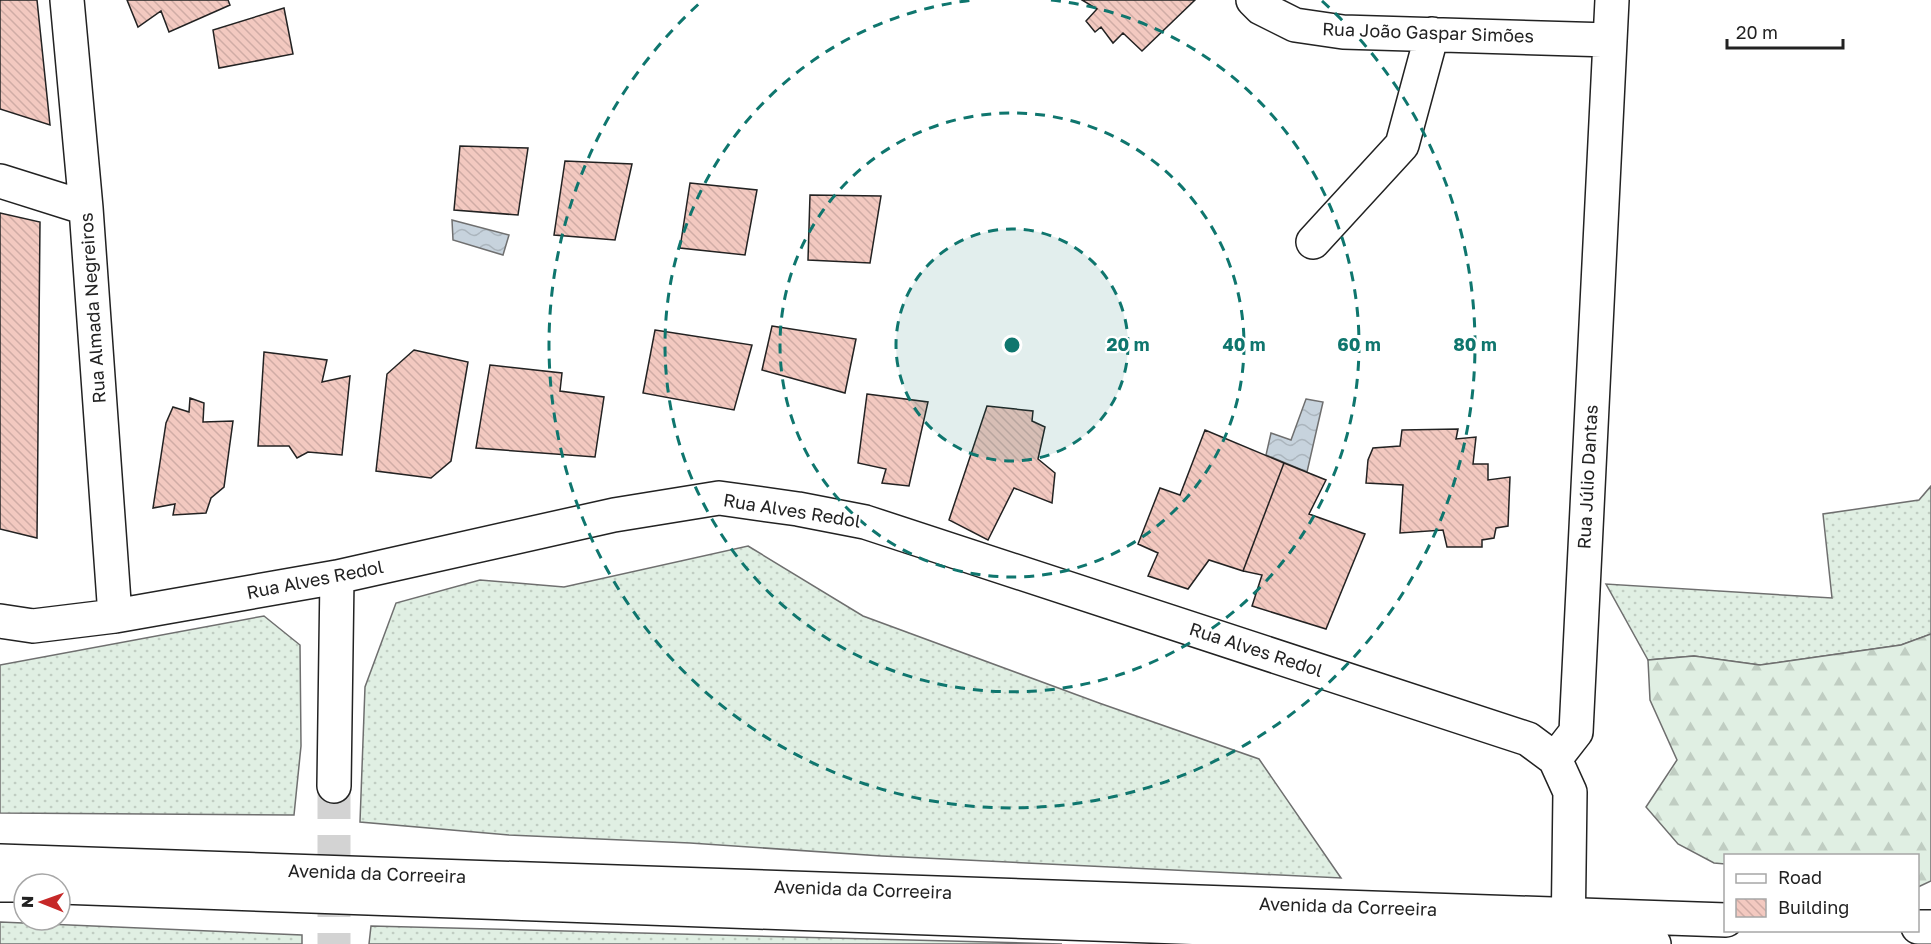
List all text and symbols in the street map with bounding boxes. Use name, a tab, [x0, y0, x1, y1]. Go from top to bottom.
scale bar	[1727, 12, 1842, 50]
street label: Rua João Gaspar Simões	[1322, 17, 1534, 47]
text: 20 m	[1736, 21, 1778, 43]
street label: Rua Almada Negreiros	[74, 212, 110, 404]
text: 20 m	[1107, 333, 1149, 355]
text: 40 m	[1222, 333, 1266, 355]
text: 60 m	[1337, 333, 1381, 355]
text: 80 m	[1453, 333, 1497, 355]
centre of rings	[1002, 335, 1022, 355]
street label: Rua Júlio Dantas	[1572, 404, 1602, 550]
street label: Rua Alves Redol	[722, 488, 863, 532]
street label: Rua Alves Redol	[245, 555, 385, 603]
street label: Rua Alves Redol	[1187, 617, 1326, 681]
legend	[1724, 854, 1919, 932]
street label: Avenida da Correeira	[288, 859, 466, 887]
text: Road	[1778, 866, 1822, 888]
north arrow	[12, 872, 72, 932]
street label: Avenida da Correeira	[774, 875, 952, 903]
street label: Avenida da Correeira	[1259, 892, 1437, 920]
text: N	[17, 895, 37, 908]
text: Building	[1778, 896, 1849, 918]

